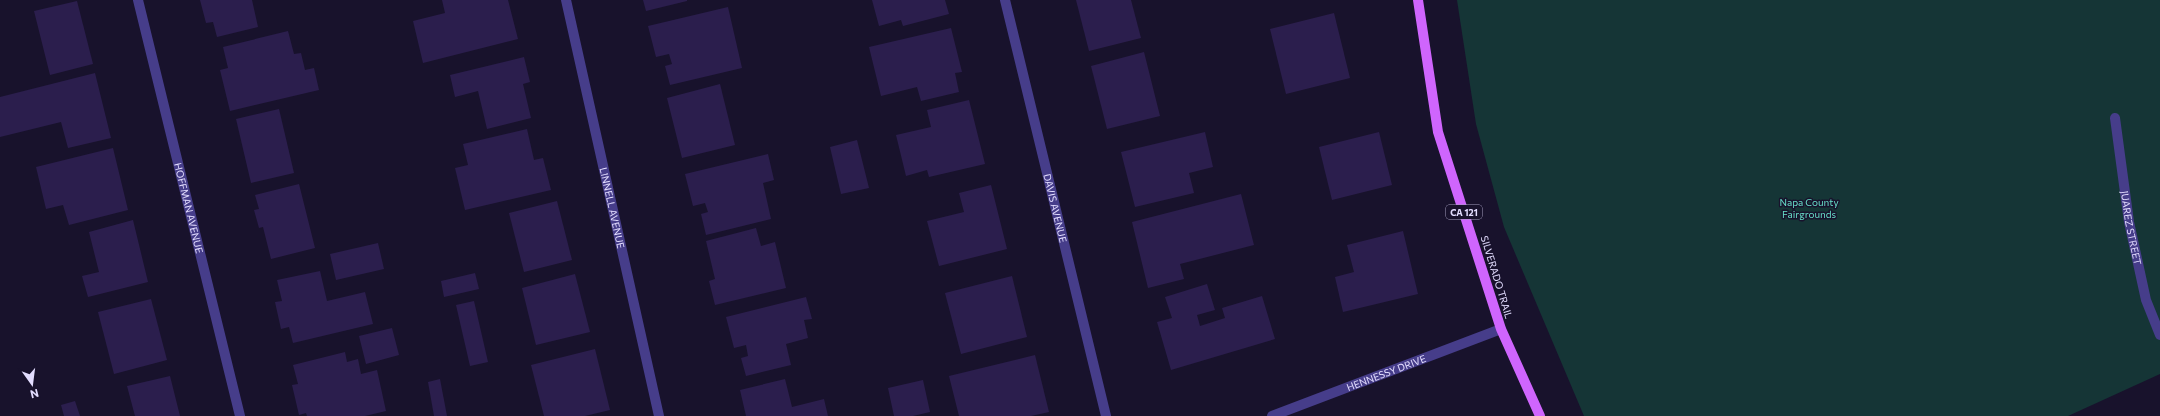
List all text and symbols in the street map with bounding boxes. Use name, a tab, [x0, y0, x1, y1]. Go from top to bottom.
street label: HOFFMAN AVENUE	[172, 161, 206, 254]
street label: LINNELL AVENUE	[598, 166, 627, 250]
street label: DAVIS AVENUE	[1041, 172, 1070, 244]
street label: JUAREZ STREET	[2119, 190, 2144, 267]
park label: Napa County Fairgrounds	[1779, 196, 1839, 220]
road number: CA 121	[1446, 205, 1482, 219]
street label: SILVERADO TRAIL	[1479, 234, 1515, 320]
street label: HENNESSY DRIVE	[1345, 352, 1428, 393]
north arrow	[12, 364, 52, 404]
text: N	[29, 387, 40, 401]

